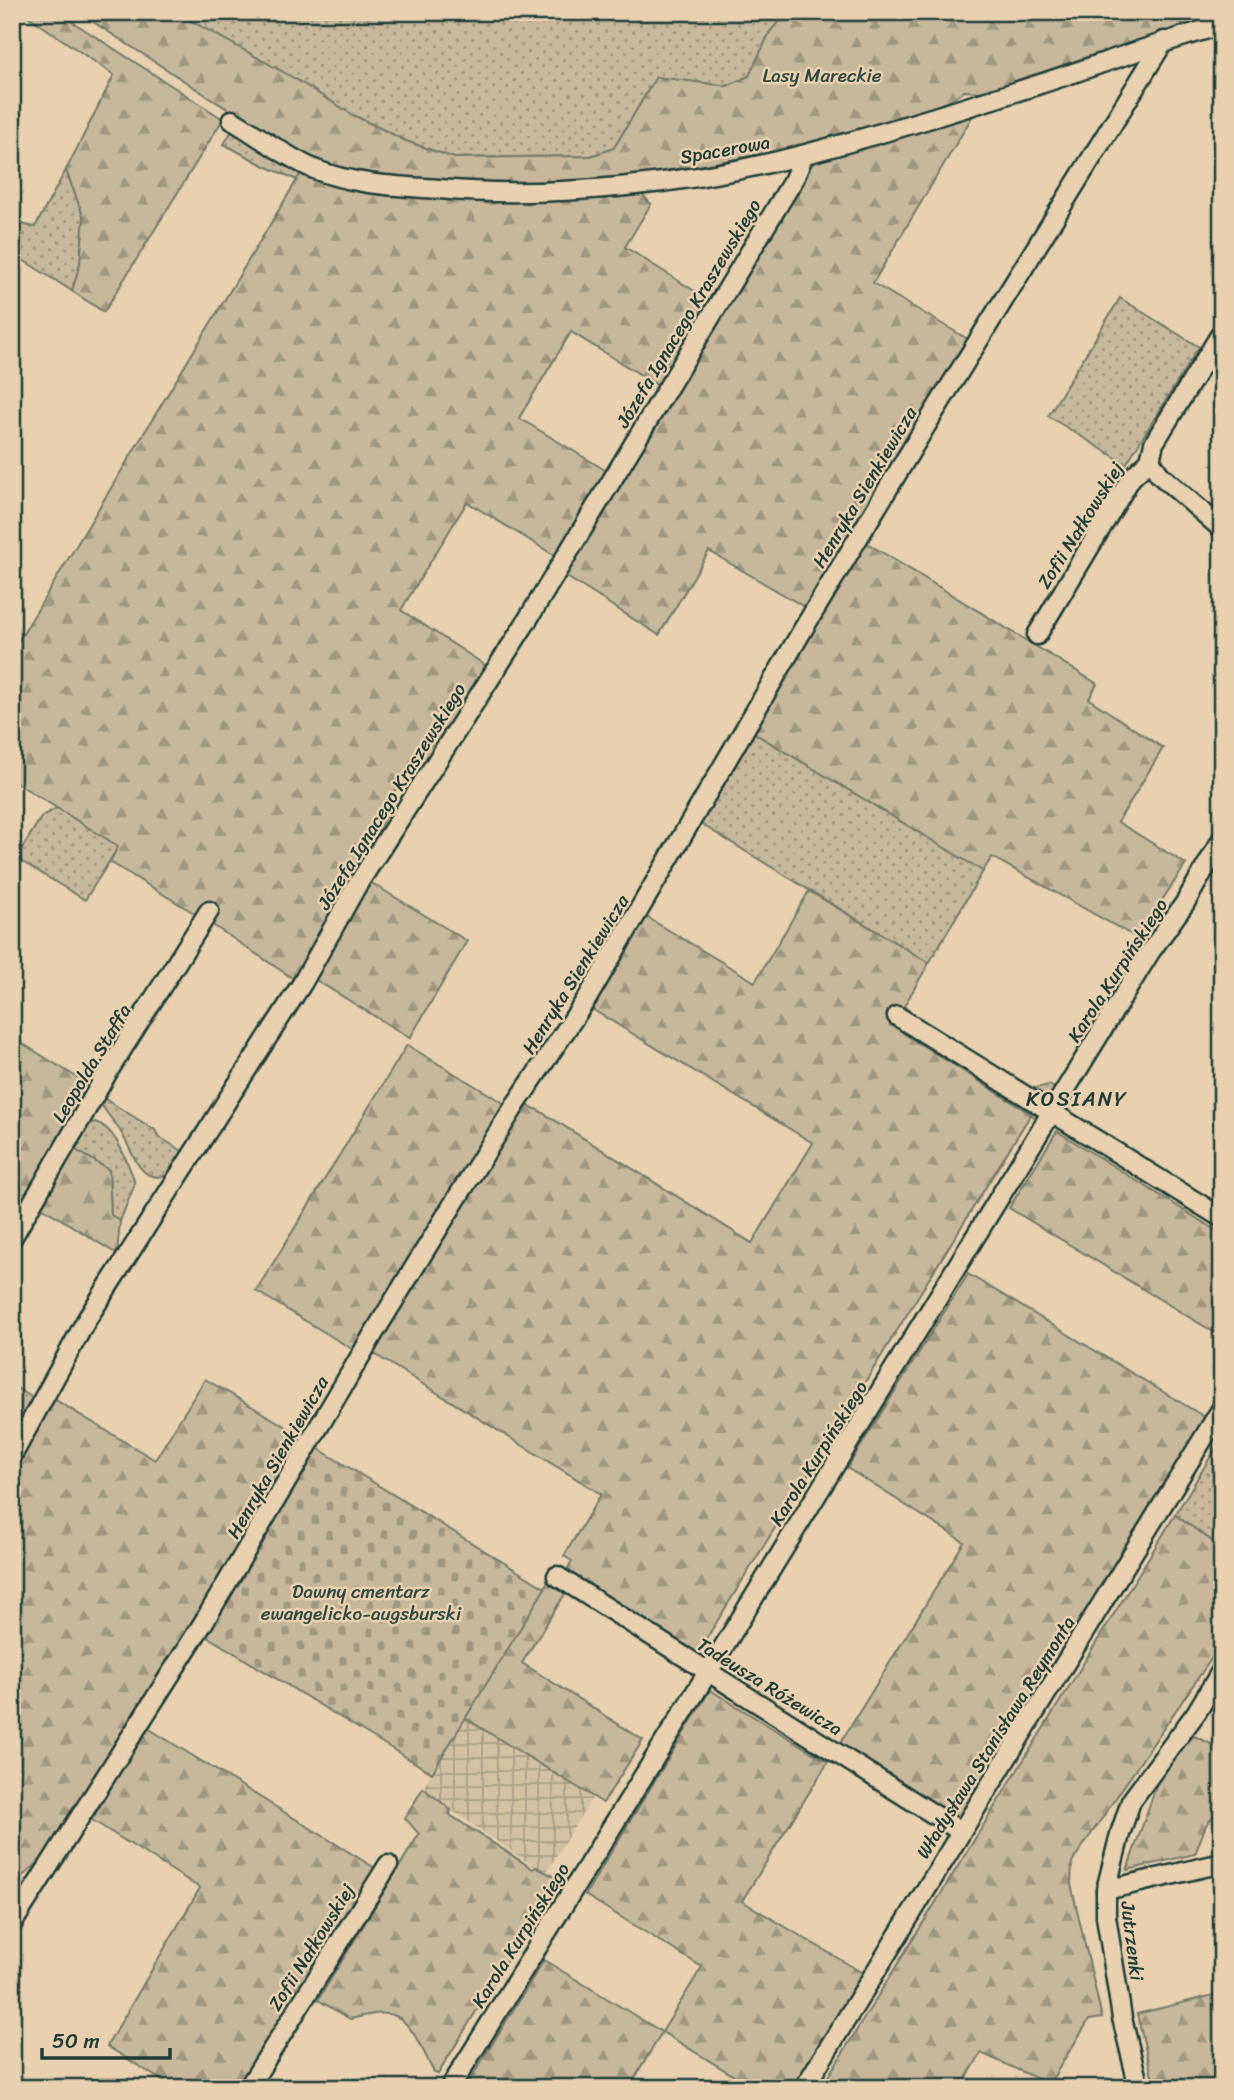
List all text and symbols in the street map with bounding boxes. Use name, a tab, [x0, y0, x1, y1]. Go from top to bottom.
park label: Lasy Mareckie	[762, 59, 882, 92]
street label: Spacerowa	[678, 125, 773, 174]
street label: Józefa Ignacego Kraszewskiego	[606, 192, 770, 435]
street label: Henryka Sienkiewicza	[803, 400, 926, 574]
street label: Zofii Nałkowskiej	[1028, 454, 1133, 595]
street label: Józefa Ignacego Kraszewskiego	[307, 676, 475, 917]
street label: Henryka Sienkiewicza	[513, 887, 638, 1061]
street label: Karola Kurpińskiego	[1058, 891, 1177, 1049]
street label: Leopolda Staffa	[43, 997, 140, 1129]
district label: KOSIANY	[1026, 1080, 1128, 1118]
street label: Henryka Sienkiewicza	[217, 1369, 338, 1545]
street label: Karola Kurpińskiego	[760, 1374, 877, 1533]
park label: Dawny cmentarz ewangelicko-augsburski	[261, 1575, 462, 1630]
street label: Władysława Stanisława Reymonta	[907, 1609, 1084, 1865]
street label: Tadeusza Różewicza	[690, 1628, 850, 1745]
street label: Karola Kurpińskiego	[462, 1856, 579, 2015]
street label: Zofii Nałkowskiej	[259, 1876, 364, 2017]
street label: Jutrzenki	[1111, 1899, 1154, 1983]
scale bar	[42, 2016, 170, 2060]
text: 50 m	[52, 2022, 100, 2060]

